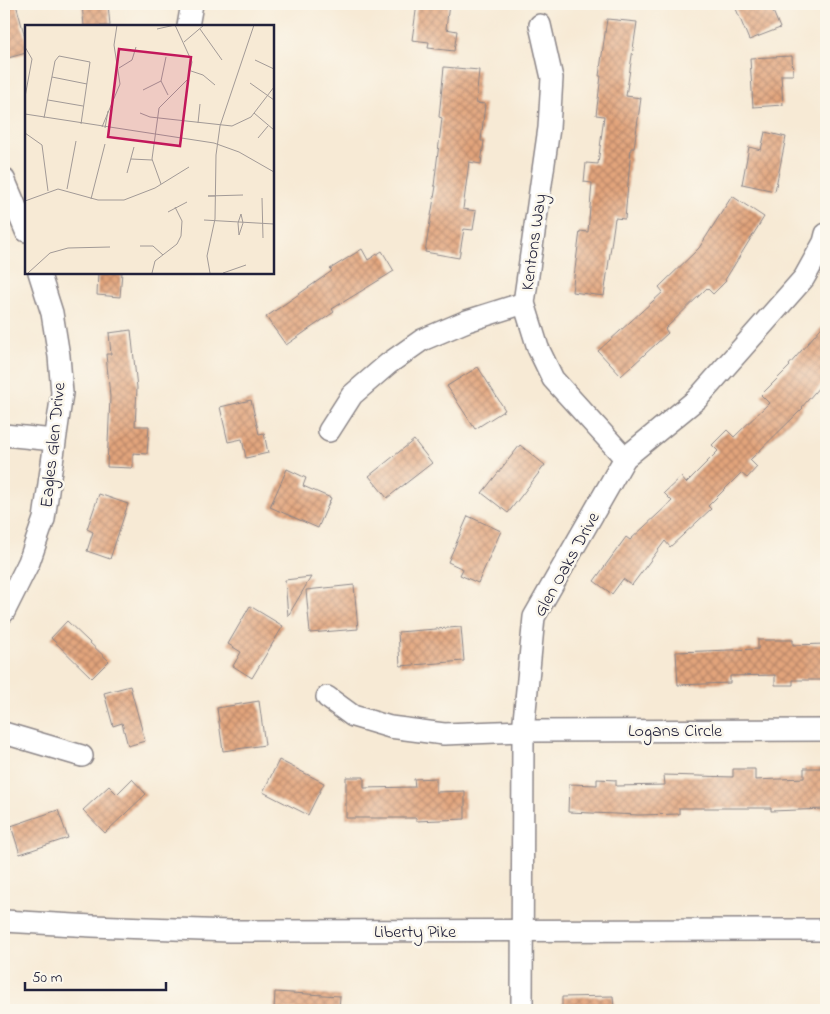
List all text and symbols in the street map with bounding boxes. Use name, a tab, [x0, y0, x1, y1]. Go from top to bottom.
inset map	[25, 25, 274, 274]
street label: Kentons Way	[515, 192, 555, 292]
street label: Eagles Glen Drive	[34, 380, 75, 509]
street label: Glen Oaks Drive	[528, 507, 608, 622]
street label: Logans Circle	[628, 719, 723, 746]
street label: Liberty Pike	[374, 920, 457, 946]
scale bar	[25, 959, 166, 991]
text: 50 m	[32, 967, 63, 989]

